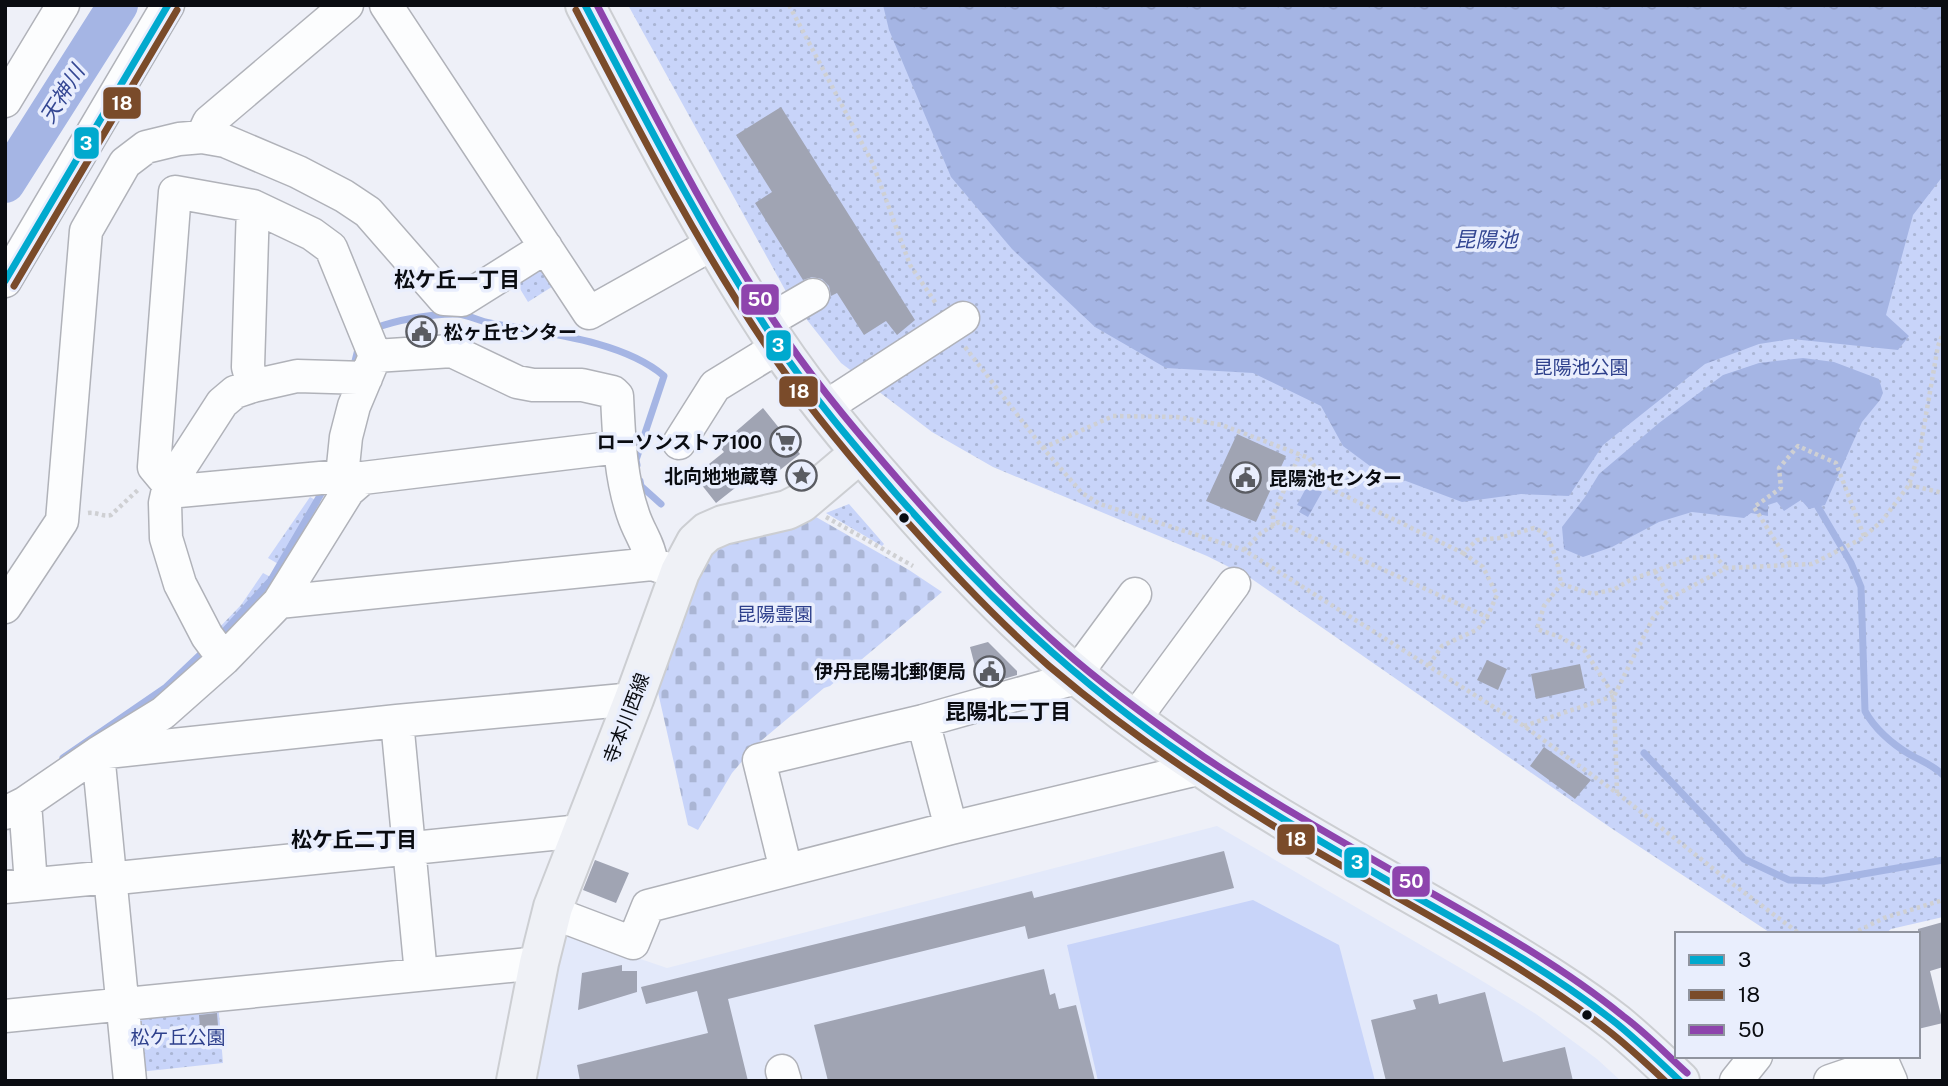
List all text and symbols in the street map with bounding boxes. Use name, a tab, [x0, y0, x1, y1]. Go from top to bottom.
water label: 天神川	[35, 59, 90, 127]
line badge: 18	[102, 86, 142, 120]
text: 18	[112, 92, 132, 114]
line badge: 3	[73, 126, 100, 160]
text: 3	[80, 132, 92, 154]
water label: 昆陽池	[1455, 227, 1519, 252]
district label: 松ケ丘一丁目	[394, 267, 520, 292]
line badge: 50	[740, 283, 780, 316]
text: 50	[747, 288, 773, 310]
public building icon: 松ヶ丘センター	[404, 315, 438, 349]
place label: 松ヶ丘センター	[444, 321, 577, 343]
line badge: 3	[765, 329, 792, 362]
text: 3	[772, 334, 784, 356]
park label: 昆陽池公園	[1533, 356, 1629, 378]
line badge: 18	[778, 375, 819, 408]
text: 18	[789, 380, 809, 402]
supermarket icon: ローソンストア100	[768, 425, 802, 459]
place label: ローソンストア100	[597, 431, 762, 453]
place icon: 北向地地蔵尊	[784, 459, 818, 493]
public building icon: 昆陽池センター	[1229, 461, 1263, 495]
place label: 北向地地蔵尊	[664, 465, 778, 487]
place label: 昆陽池センター	[1269, 467, 1402, 489]
unlabelled marker	[897, 511, 911, 525]
park label: 昆陽霊園	[737, 603, 813, 625]
public building icon: 伊丹昆陽北郵便局	[972, 654, 1006, 688]
place label: 伊丹昆陽北郵便局	[814, 660, 966, 682]
street label: 寺本川西線	[599, 670, 653, 766]
district label: 昆陽北二丁目	[945, 699, 1071, 724]
line badge: 18	[1276, 823, 1316, 856]
district label: 松ケ丘二丁目	[291, 827, 417, 852]
text: 18	[1286, 828, 1306, 850]
line badge: 3	[1343, 846, 1370, 879]
text: 3	[1351, 851, 1363, 873]
line badge: 50	[1391, 865, 1431, 898]
text: 50	[1398, 870, 1424, 892]
legend	[1675, 932, 1920, 1058]
text: 3	[1738, 947, 1751, 972]
text: 18	[1738, 982, 1760, 1007]
unlabelled marker	[1580, 1008, 1594, 1022]
text: 50	[1738, 1017, 1764, 1042]
park label: 松ケ丘公園	[130, 1026, 226, 1048]

